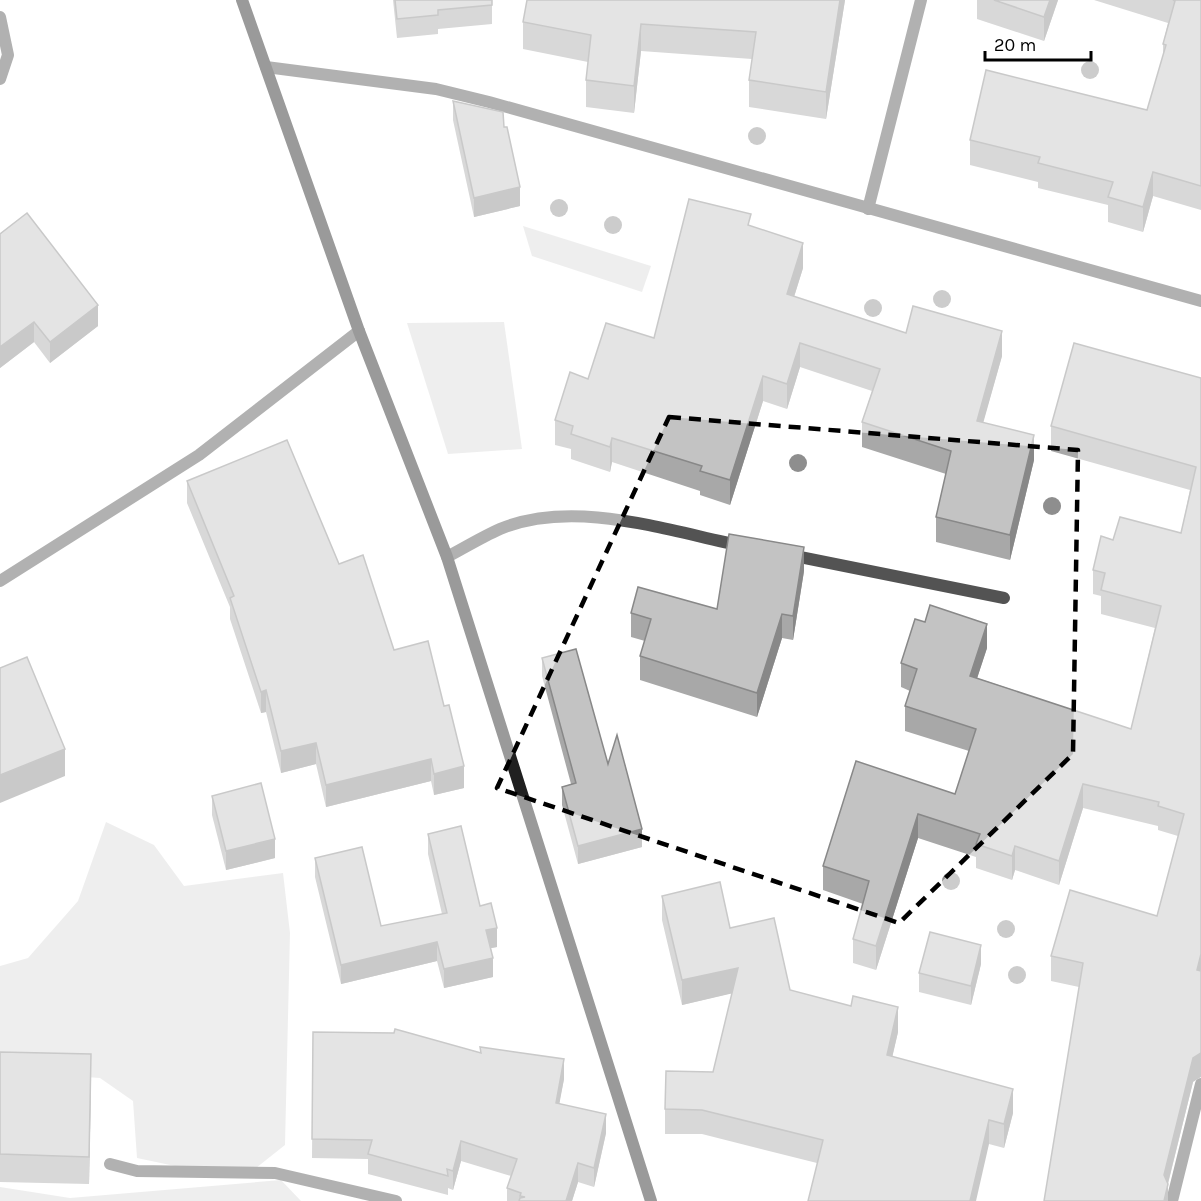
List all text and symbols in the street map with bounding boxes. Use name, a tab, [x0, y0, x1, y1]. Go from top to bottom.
scale bar	[985, 24, 1092, 62]
text: 20 m	[994, 34, 1036, 56]

